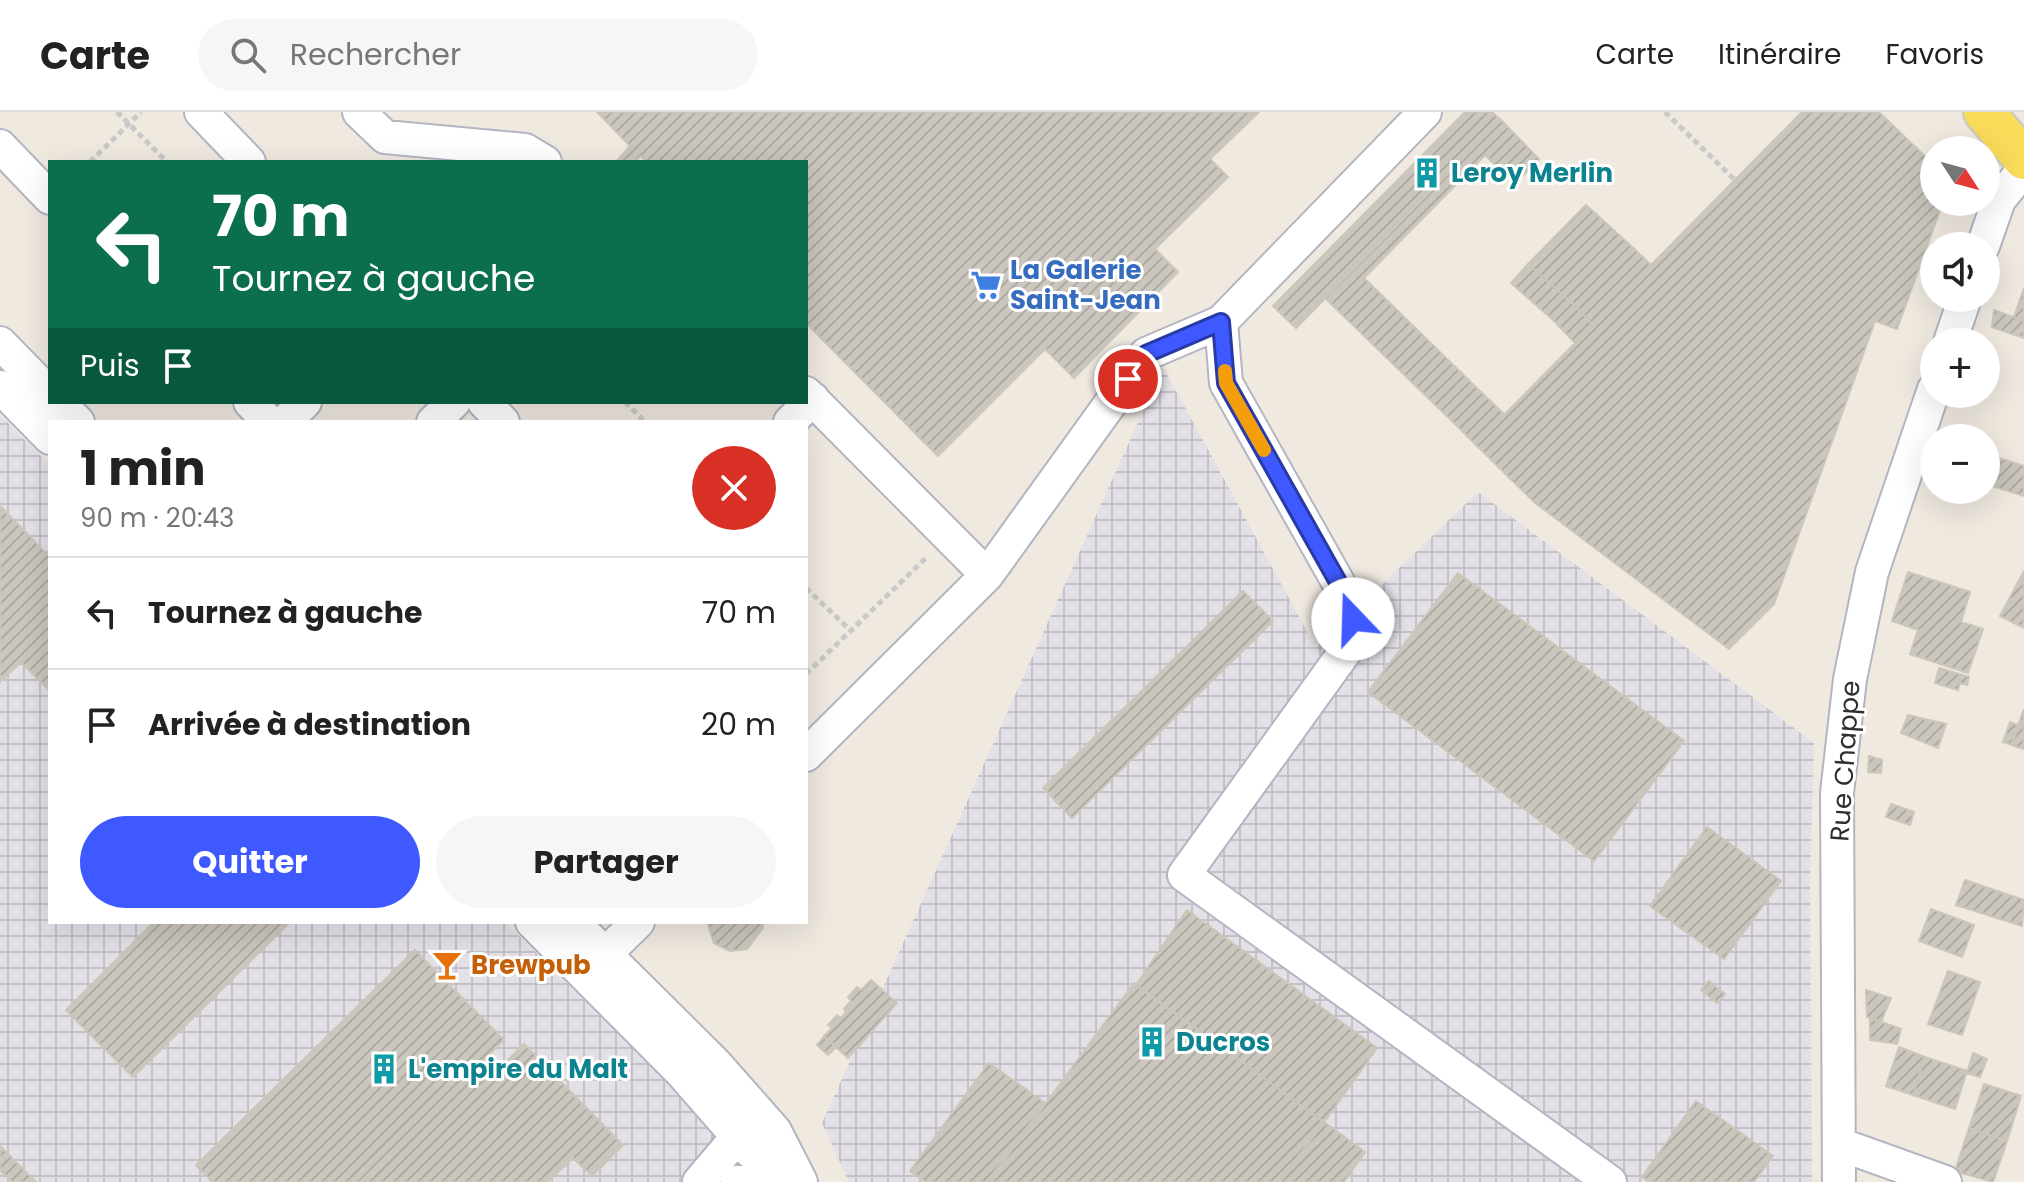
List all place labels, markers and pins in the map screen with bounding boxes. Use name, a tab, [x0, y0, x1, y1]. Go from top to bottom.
place label: Leroy Merlin	[1451, 155, 1613, 191]
building icon: Leroy Merlin	[1410, 156, 1444, 190]
place label: La Galerie Saint-Jean	[1010, 252, 1161, 318]
supermarket icon: La Galerie Saint-Jean	[969, 268, 1003, 302]
pin	[1094, 345, 1162, 413]
place label: Brewpub	[471, 947, 591, 983]
bar icon: Brewpub	[430, 948, 464, 982]
place label: Ducros	[1176, 1024, 1270, 1060]
building icon: Ducros	[1135, 1025, 1169, 1059]
place label: L'empire du Malt	[408, 1051, 628, 1087]
building icon: L'empire du Malt	[367, 1052, 401, 1086]

